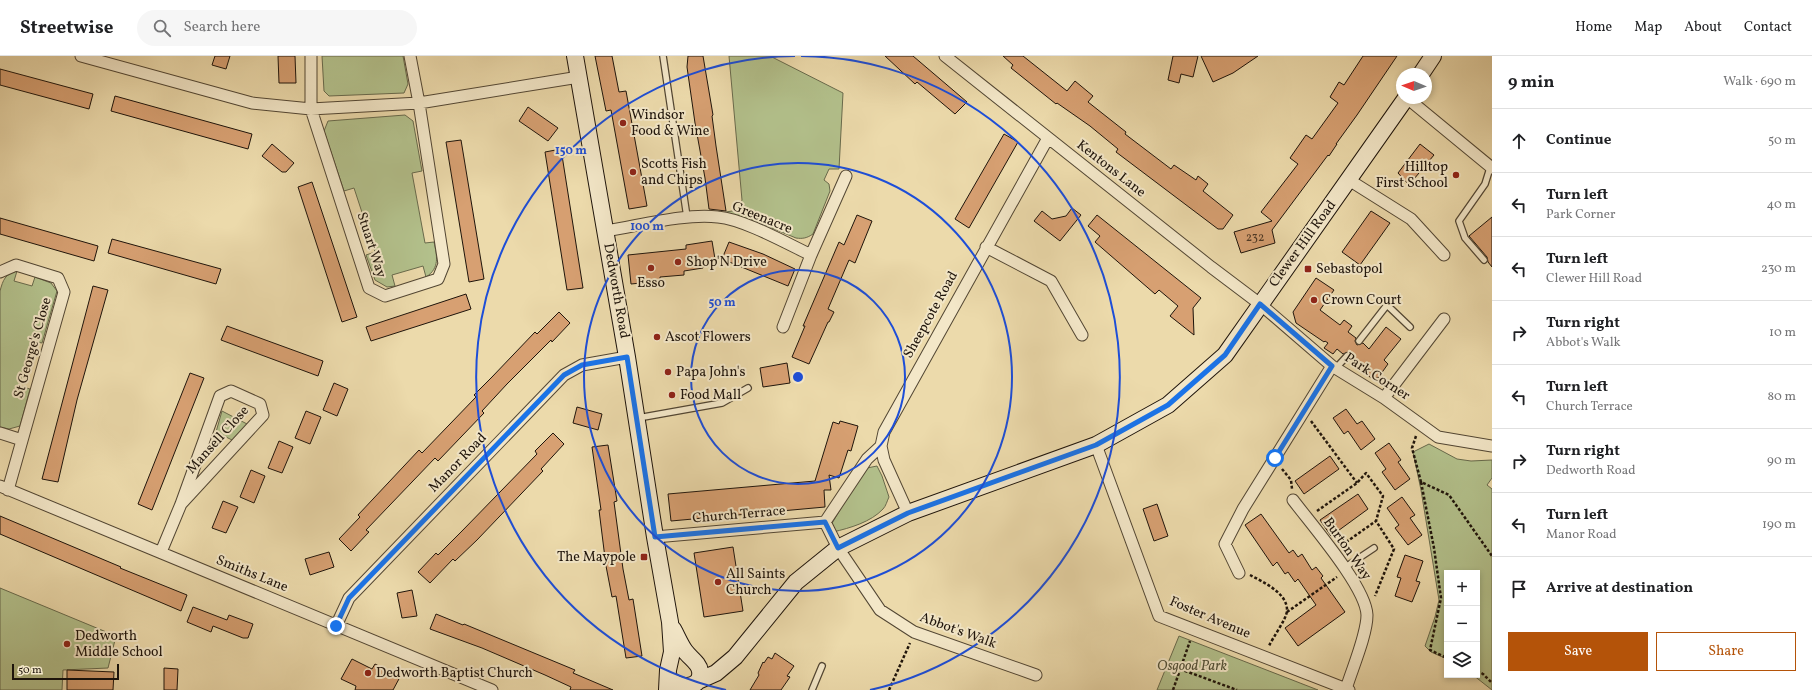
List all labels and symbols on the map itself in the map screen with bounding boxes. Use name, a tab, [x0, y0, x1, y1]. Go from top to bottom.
north arrow	[1396, 68, 1432, 104]
place label: Windsor Food & Wine	[631, 106, 710, 141]
marker: Windsor Food & Wine	[618, 118, 628, 128]
street label: Kentons Lane	[1072, 136, 1150, 202]
text: 150 m	[555, 143, 587, 159]
place label: Scotts Fish and Chips	[641, 155, 707, 190]
place label: Hilltop First School	[1376, 158, 1448, 193]
marker: Scotts Fish and Chips	[628, 167, 638, 177]
marker: Hilltop First School	[1451, 170, 1461, 180]
street label: Greenacre	[729, 197, 795, 239]
street label: Clewer Hill Road	[1265, 197, 1341, 291]
street label: Stuart Way	[351, 210, 391, 281]
text: 100 m	[630, 219, 664, 235]
house number: 232	[1246, 230, 1264, 246]
street label: Dedworth Road	[598, 242, 634, 340]
place label: Shop'N Drive	[686, 253, 767, 272]
marker: Shop'N Drive	[673, 257, 683, 267]
place label: Sebastopol	[1316, 260, 1383, 279]
marker: Esso	[646, 263, 656, 273]
marker: Sebastopol	[1303, 264, 1313, 274]
street label: Sheepcote Road	[899, 268, 963, 362]
place label: Esso	[637, 274, 665, 293]
place label: Crown Court	[1322, 291, 1402, 310]
street label: St George's Close	[10, 295, 57, 401]
text: 50 m	[708, 295, 736, 311]
marker: Crown Court	[1309, 295, 1319, 305]
place label: Ascot Flowers	[665, 328, 751, 347]
marker: Ascot Flowers	[652, 332, 662, 342]
street label: Park Corner	[1340, 349, 1414, 405]
place label: Papa John's	[676, 363, 746, 382]
marker: Papa John's	[663, 367, 673, 377]
centre of rings	[791, 370, 805, 384]
place label: Food Mall	[680, 386, 741, 405]
marker: Food Mall	[667, 390, 677, 400]
street label: Mansell Close	[182, 402, 254, 478]
street label: Manor Road	[425, 429, 491, 497]
route start	[1266, 449, 1284, 467]
street label: Church Terrace	[692, 501, 787, 529]
street label: Burton Way	[1318, 514, 1376, 585]
place label: The Maypole	[557, 548, 636, 567]
street label: Smiths Lane	[213, 551, 291, 597]
marker: The Maypole	[639, 552, 649, 562]
place label: All Saints Church	[726, 565, 785, 600]
marker: All Saints Church	[713, 577, 723, 587]
street label: Foster Avenue	[1166, 592, 1254, 644]
street label: Abbot's Walk	[917, 608, 999, 654]
route end	[327, 617, 345, 635]
place label: Dedworth Middle School	[75, 627, 163, 662]
marker: Dedworth Middle School	[62, 639, 72, 649]
park label: Osgood Park	[1157, 657, 1227, 676]
scale bar	[12, 662, 119, 681]
place label: Dedworth Baptist Church	[376, 664, 533, 683]
marker: Dedworth Baptist Church	[363, 668, 373, 678]

